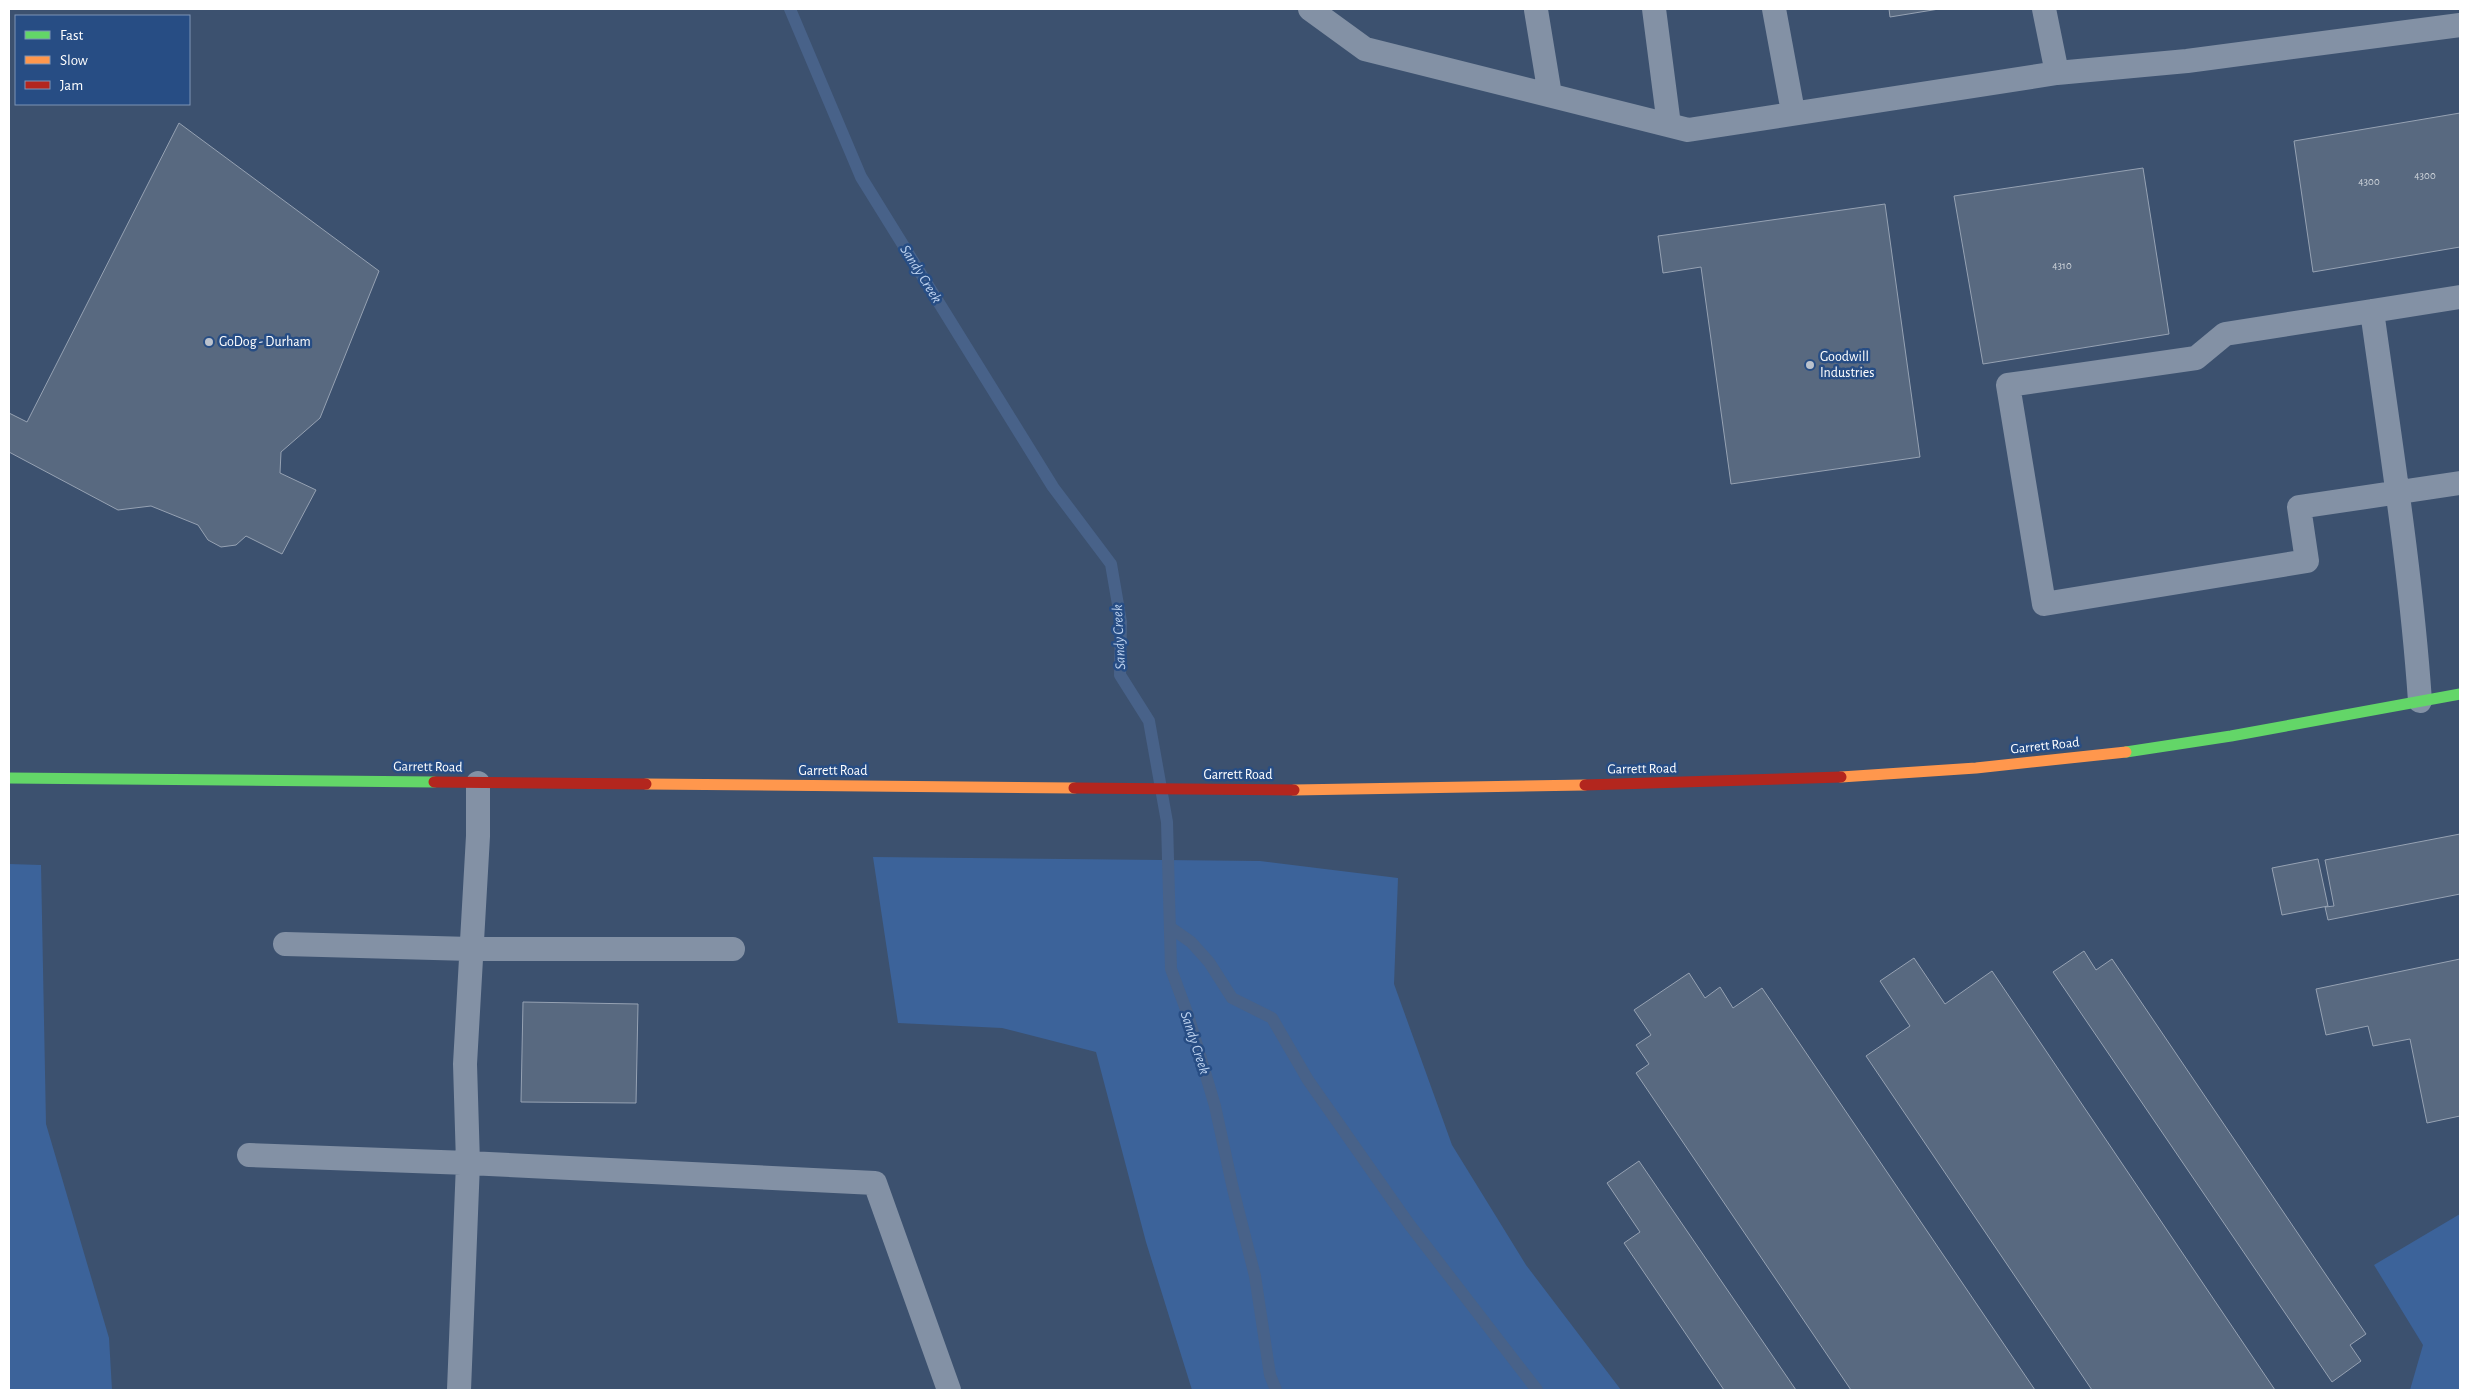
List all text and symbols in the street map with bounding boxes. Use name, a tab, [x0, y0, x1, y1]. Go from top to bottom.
legend	[15, 15, 190, 105]
text: Fast	[60, 28, 84, 43]
text: Slow	[60, 53, 88, 68]
text: Jam	[60, 78, 83, 93]
house number: 4300	[2414, 170, 2436, 181]
house number: 4300	[2358, 176, 2380, 187]
water label: Sandy Creek	[897, 242, 945, 306]
house number: 4310	[2052, 260, 2072, 271]
place label: GoDog - Durham	[219, 335, 311, 349]
marker: GoDog - Durham	[203, 336, 215, 348]
place label: Goodwill Industries	[1820, 350, 1874, 380]
marker: Goodwill Industries	[1804, 359, 1816, 371]
water label: Sandy Creek	[1110, 604, 1128, 670]
street label: Garrett Road	[2010, 735, 2080, 757]
street label: Garrett Road	[393, 759, 463, 775]
street label: Garrett Road	[1607, 761, 1677, 777]
street label: Garrett Road	[798, 764, 868, 778]
street label: Garrett Road	[1203, 768, 1273, 782]
water label: Sandy Creek	[1178, 1010, 1212, 1076]

